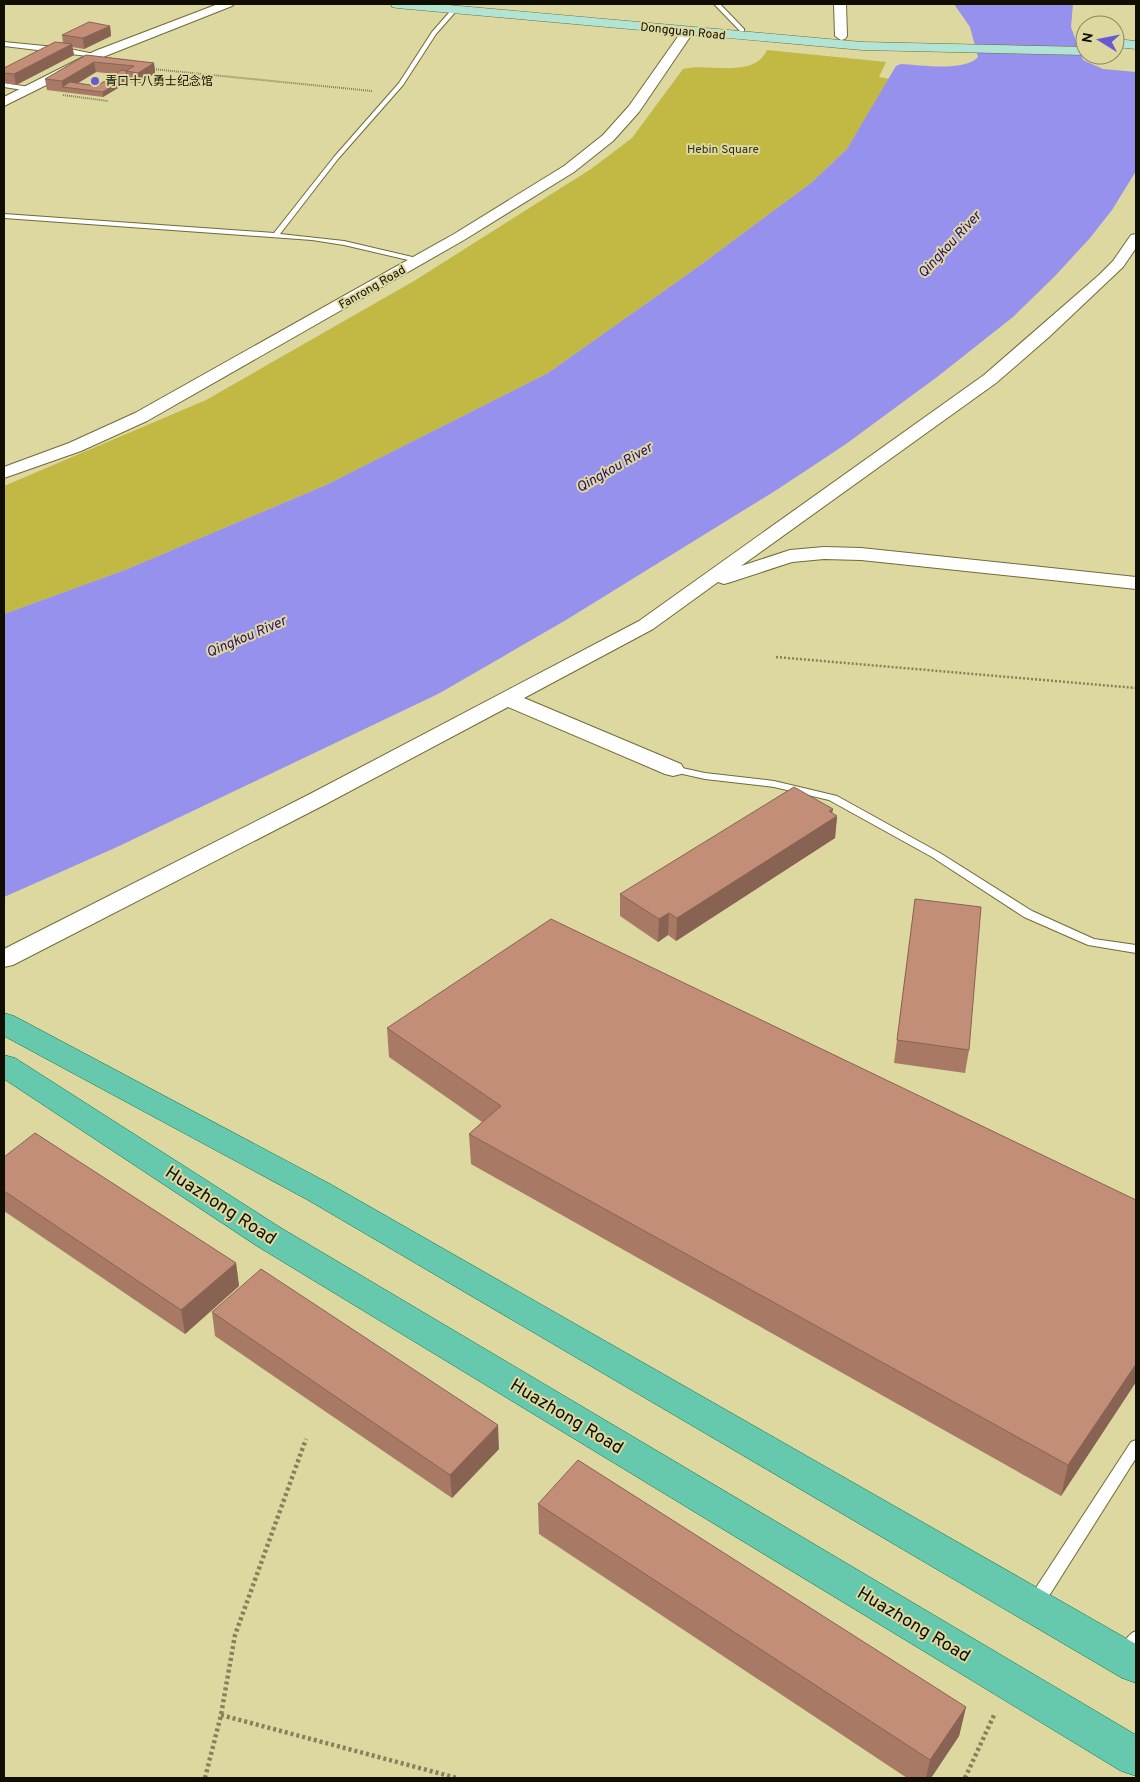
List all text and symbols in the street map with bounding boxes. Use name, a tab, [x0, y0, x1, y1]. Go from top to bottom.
north arrow	[1075, 15, 1125, 65]
street label: Dongguan Road	[639, 20, 726, 44]
text: N	[1079, 32, 1098, 44]
place label: 青口十八勇士纪念馆	[105, 74, 213, 90]
marker: 青口十八勇士纪念馆	[89, 75, 101, 87]
park label: Hebin Square	[687, 142, 759, 158]
water label: Qingkou River	[915, 207, 986, 282]
street label: Fanrong Road	[336, 262, 409, 313]
water label: Qingkou River	[574, 439, 657, 497]
water label: Qingkou River	[204, 612, 291, 662]
street label: Huazhong Road	[160, 1162, 280, 1251]
street label: Huazhong Road	[505, 1374, 627, 1460]
street label: Huazhong Road	[852, 1582, 974, 1668]

